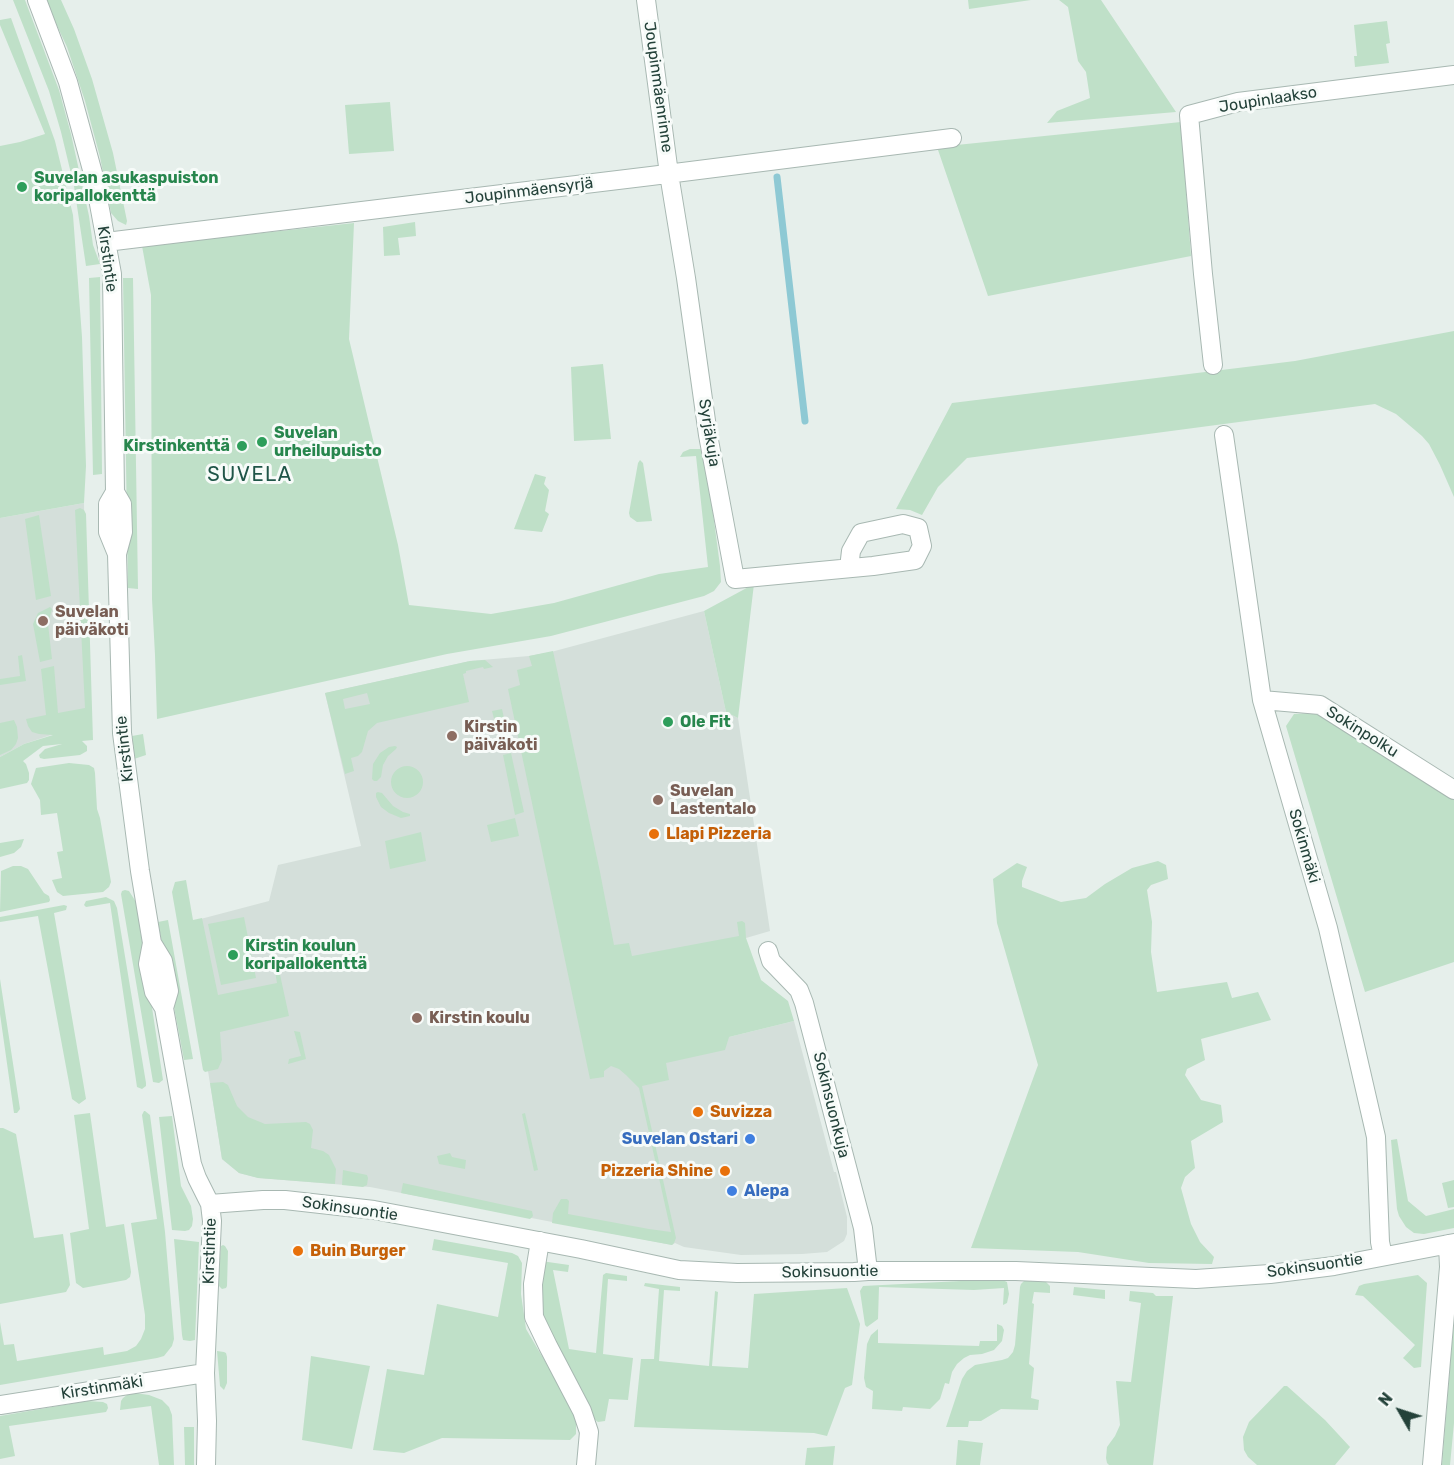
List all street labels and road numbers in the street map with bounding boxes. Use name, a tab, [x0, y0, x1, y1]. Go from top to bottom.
street label: Joupinmäenrinne	[639, 20, 677, 154]
street label: Joupinlaakso	[1218, 83, 1318, 117]
street label: Joupinmäensyrjä	[464, 174, 594, 208]
street label: Kirstintie	[93, 225, 121, 293]
street label: Syrjäkuja	[694, 398, 724, 468]
street label: Sokinpolku	[1322, 702, 1402, 762]
street label: Kirstintie	[112, 715, 138, 783]
street label: Sokinmäki	[1284, 807, 1324, 885]
street label: Sokinsuonkuja	[809, 1050, 853, 1160]
street label: Sokinsuontie	[301, 1193, 399, 1225]
street label: Kirstintie	[199, 1217, 221, 1285]
street label: Sokinsuontie	[1266, 1250, 1364, 1282]
street label: Sokinsuontie	[782, 1262, 878, 1282]
street label: Kirstinmäki	[60, 1372, 144, 1404]

